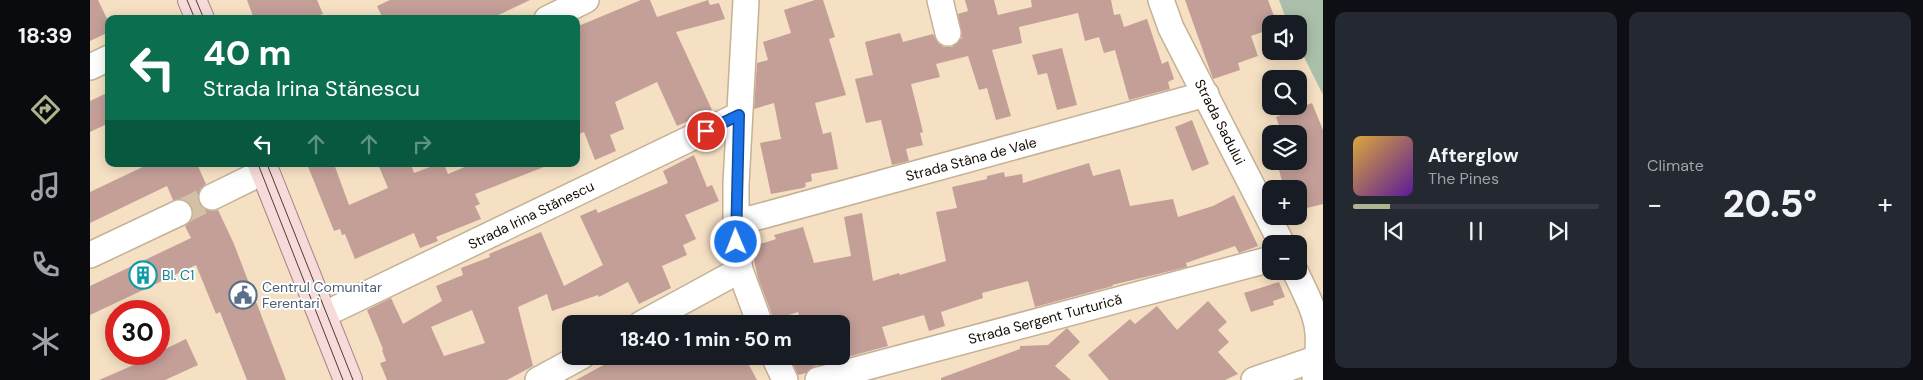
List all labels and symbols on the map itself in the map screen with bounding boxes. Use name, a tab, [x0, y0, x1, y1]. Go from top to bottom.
street label: Strada Sadului	[1191, 76, 1249, 168]
pin	[685, 110, 727, 152]
street label: Strada Stâna de Vale	[904, 133, 1038, 185]
street label: Strada Irina Stănescu	[465, 177, 597, 253]
position arrow	[709, 215, 761, 267]
building icon: Bl. C1	[128, 260, 158, 290]
place label: Bl. C1	[162, 266, 194, 284]
place label: Centrul Comunitar Ferentari	[262, 278, 382, 312]
public building icon: Centrul Comunitar Ferentari	[228, 280, 258, 310]
street label: Strada Sergent Turturică	[966, 290, 1124, 348]
speed limit sign: 30	[105, 300, 170, 365]

